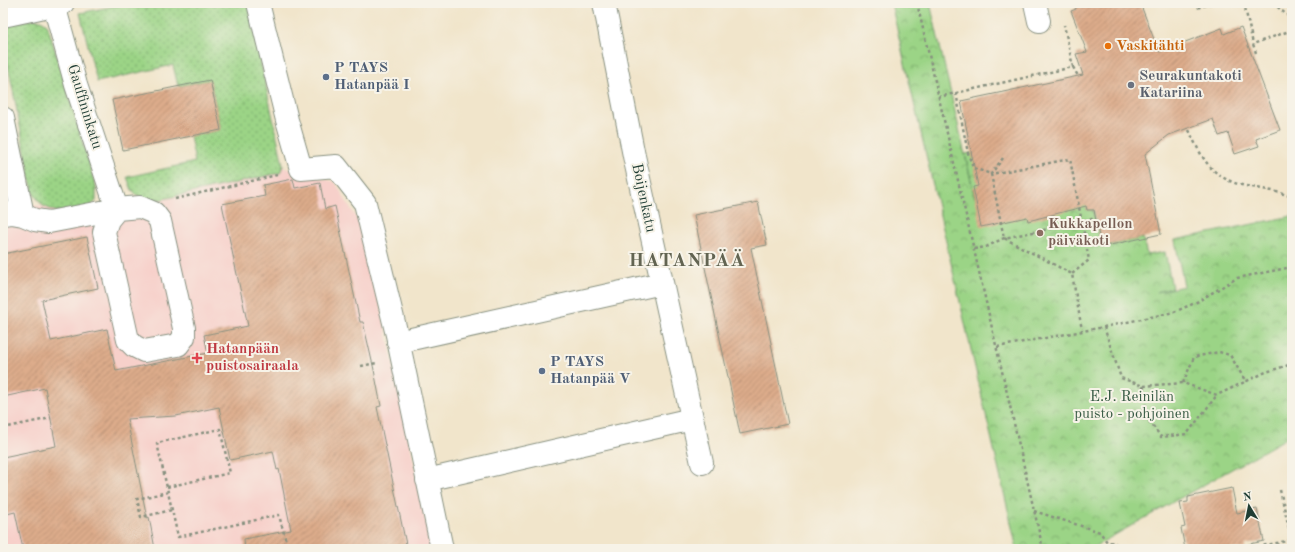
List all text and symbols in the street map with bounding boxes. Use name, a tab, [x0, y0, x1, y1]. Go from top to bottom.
place label: Vaskitähti	[1116, 39, 1184, 54]
marker: Vaskitähti	[1103, 41, 1113, 51]
place label: P TAYS Hatanpää I	[334, 61, 410, 93]
street label: Gauffininkatu	[64, 63, 104, 151]
place label: Seurakuntakoti Katariina	[1139, 69, 1242, 101]
marker: P TAYS Hatanpää I	[321, 72, 331, 82]
marker: Seurakuntakoti Katariina	[1126, 80, 1136, 90]
street label: Boijenkatu	[628, 162, 658, 234]
place label: Kukkapellon päiväkoti	[1048, 217, 1133, 249]
marker: Kukkapellon päiväkoti	[1035, 228, 1045, 238]
district label: HATANPÄÄ	[628, 249, 746, 271]
place label: Hatanpään puistosairaala	[206, 342, 299, 374]
marker: Hatanpään puistosairaala	[191, 352, 203, 364]
place label: P TAYS Hatanpää V	[550, 355, 631, 387]
marker: P TAYS Hatanpää V	[537, 366, 547, 376]
park label: E.J. Reinilän puisto - pohjoinen	[1074, 390, 1190, 422]
north arrow	[1229, 486, 1269, 526]
text: N	[1242, 491, 1253, 504]

